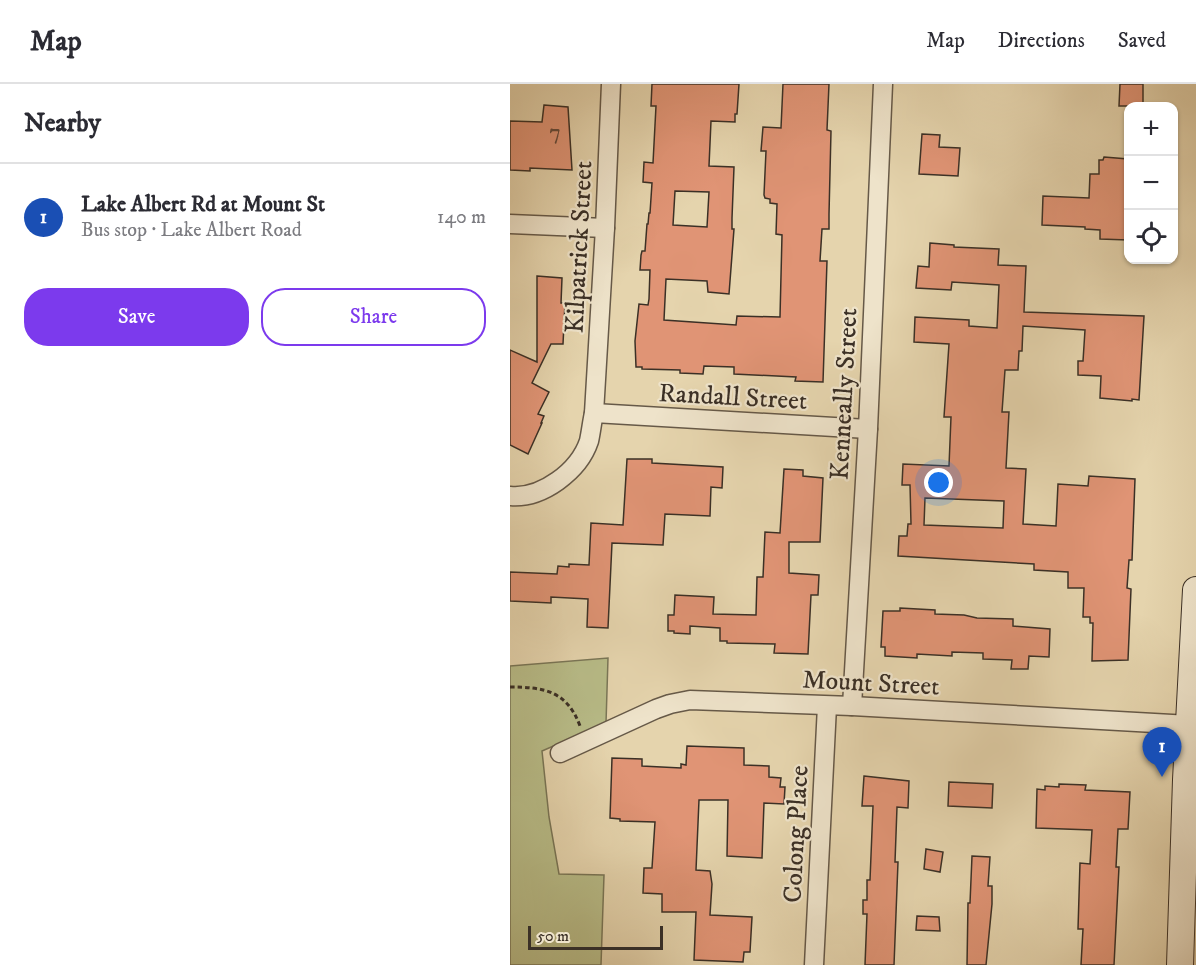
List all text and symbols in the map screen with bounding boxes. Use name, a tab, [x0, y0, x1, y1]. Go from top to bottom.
text: Map	[30, 24, 82, 59]
text: Map	[926, 28, 965, 54]
text: Directions	[998, 28, 1085, 54]
text: Saved	[1118, 28, 1166, 54]
map controls	[1124, 102, 1178, 264]
button: +	[1124, 102, 1178, 156]
text: Nearby	[24, 107, 101, 140]
house number: 7	[549, 119, 561, 146]
button: −	[1124, 156, 1178, 210]
street label: Kilpatrick Street	[559, 160, 600, 334]
text: Lake Albert Rd at Mount St	[81, 191, 325, 218]
text: 1	[40, 205, 47, 230]
text: 140 m	[437, 205, 486, 230]
button: locate	[1124, 210, 1178, 264]
text: Bus stop · Lake Albert Road	[81, 218, 302, 243]
button: Save	[24, 288, 249, 346]
button: Share	[261, 288, 486, 346]
street label: Kenneally Street	[824, 307, 865, 481]
street label: Randall Street	[658, 377, 808, 418]
your location	[924, 468, 953, 497]
street label: Mount Street	[801, 663, 940, 704]
pin: 1	[1142, 728, 1182, 777]
street label: Colong Place	[776, 764, 817, 904]
scale bar	[528, 923, 663, 950]
text: 50 m	[537, 926, 569, 946]

